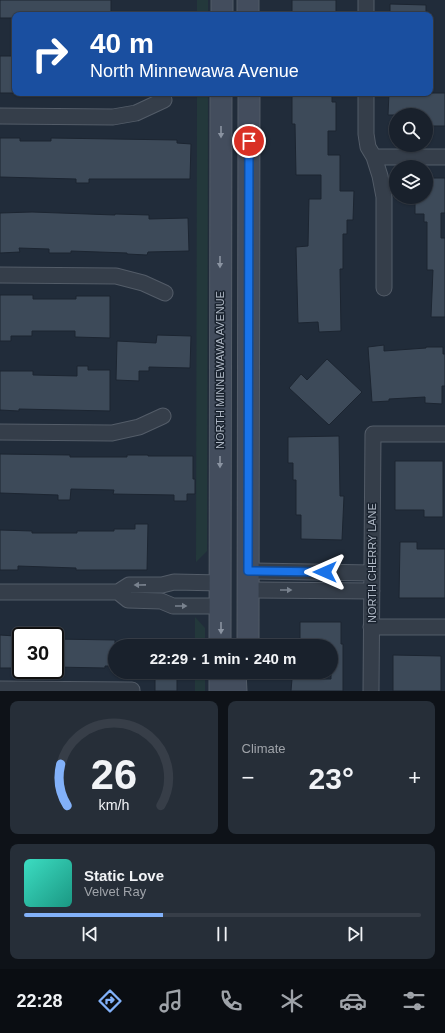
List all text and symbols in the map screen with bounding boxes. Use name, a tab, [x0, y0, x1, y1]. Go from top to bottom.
icon: right	[24, 28, 76, 80]
text: 40 m	[90, 28, 154, 59]
text: North Minnewawa Avenue	[90, 61, 299, 81]
map controls	[389, 108, 433, 204]
button: search	[389, 108, 433, 152]
pin	[232, 124, 266, 158]
one-way arrow	[218, 126, 224, 139]
icon: arrive	[238, 130, 260, 152]
button: layers	[389, 160, 433, 204]
one-way arrow	[217, 256, 223, 269]
street label: NORTH MINNEWAWA AVENUE	[214, 291, 226, 449]
one-way arrow	[217, 456, 223, 469]
street label: NORTH CHERRY LANE	[366, 503, 378, 623]
position arrow	[304, 551, 346, 593]
one-way arrow	[133, 582, 146, 588]
one-way arrow	[280, 587, 293, 593]
one-way arrow	[175, 603, 188, 609]
one-way arrow	[217, 622, 224, 634]
speed limit sign: 30	[12, 627, 64, 679]
text: 22:29 · 1 min · 240 m	[150, 650, 296, 667]
text: Climate	[242, 741, 286, 756]
text: 26	[91, 750, 137, 797]
text: 23°	[309, 762, 354, 795]
text: −	[242, 765, 254, 790]
text: +	[408, 765, 421, 790]
text: km/h	[98, 796, 129, 812]
text: Static Love	[84, 867, 164, 884]
text: Velvet Ray	[84, 884, 146, 899]
icon: previous	[79, 923, 101, 945]
icon: pause	[211, 923, 233, 945]
icon: next	[344, 923, 366, 945]
icon: directions	[96, 987, 124, 1015]
icon: music	[157, 987, 185, 1015]
icon: phone	[217, 987, 245, 1015]
icon: climate	[278, 987, 306, 1015]
icon: car	[339, 987, 367, 1015]
icon: filters	[400, 987, 428, 1015]
text: 22:28	[16, 991, 63, 1011]

